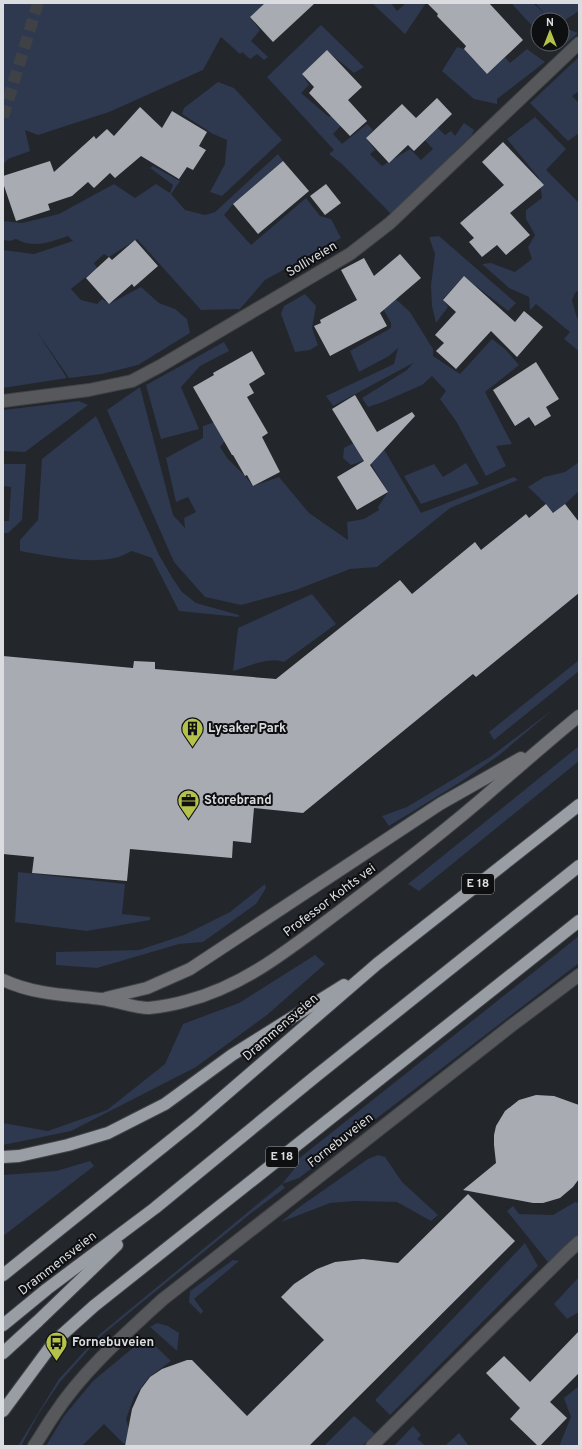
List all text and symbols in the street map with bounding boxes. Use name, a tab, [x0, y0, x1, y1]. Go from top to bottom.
north arrow	[530, 12, 570, 52]
text: N	[546, 16, 554, 30]
street label: Solliveien	[284, 239, 340, 281]
building icon: Lysaker Park	[179, 716, 205, 749]
place label: Lysaker Park	[208, 721, 286, 737]
office icon: Storebrand	[175, 788, 201, 821]
place label: Storebrand	[204, 793, 272, 809]
street label: Professor Kohts vei	[281, 861, 379, 941]
road number: E 18	[462, 874, 494, 894]
street label: Drammensveien	[240, 991, 322, 1065]
street label: Fornebuveien	[305, 1110, 377, 1172]
road number: E 18	[266, 1147, 298, 1167]
street label: Drammensveien	[16, 1229, 100, 1299]
bus stop icon: Fornebuveien	[43, 1330, 69, 1363]
place label: Fornebuveien	[72, 1335, 154, 1351]

